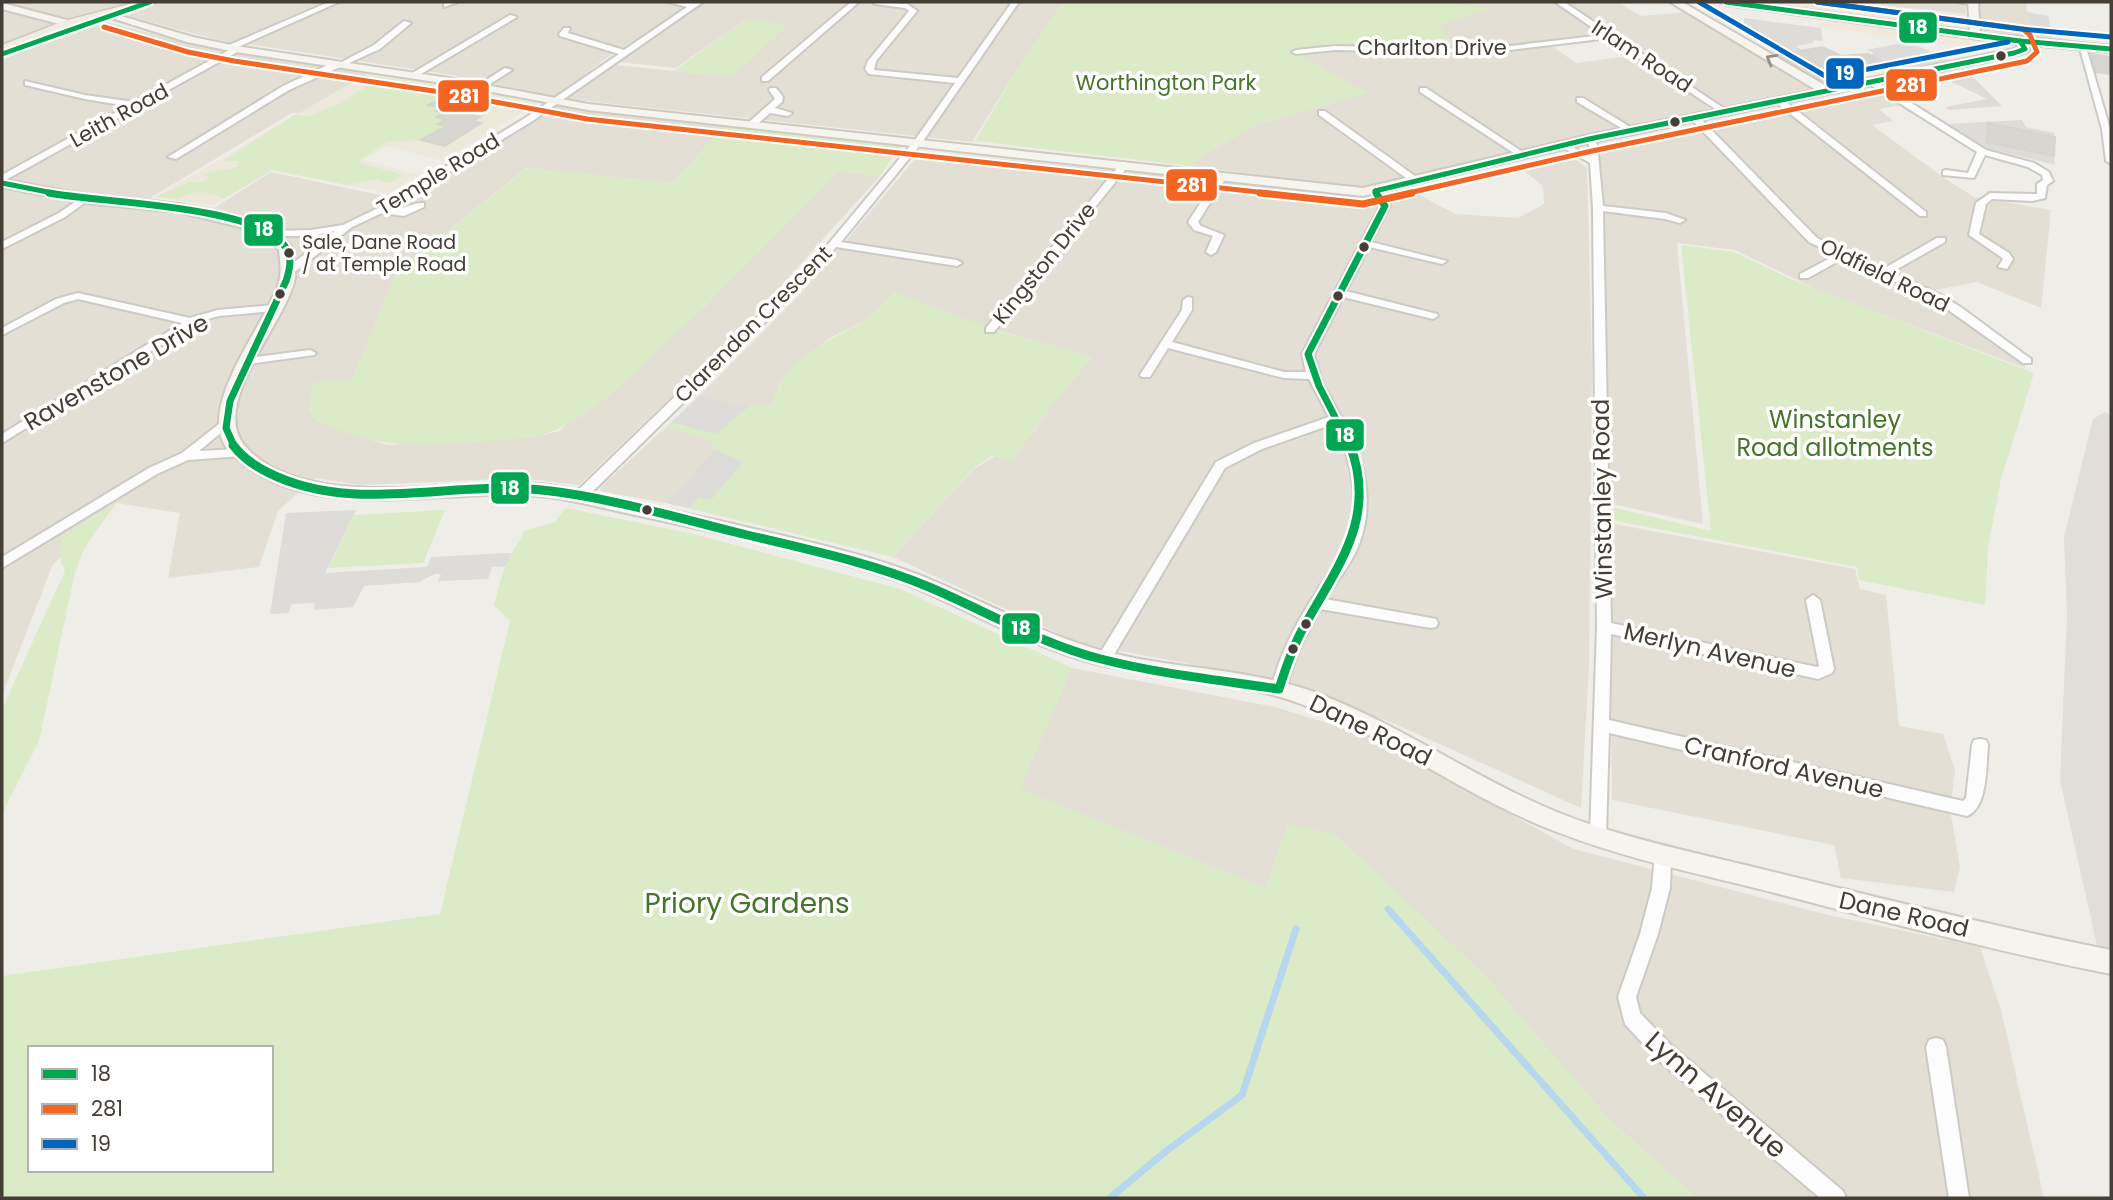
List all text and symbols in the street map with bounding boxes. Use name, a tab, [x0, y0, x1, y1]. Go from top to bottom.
line badge: 18	[1898, 11, 1938, 44]
street label: Irlam Road	[1586, 13, 1698, 99]
text: 18	[1908, 14, 1928, 41]
street label: Charlton Drive	[1357, 33, 1507, 62]
unlabelled marker	[1994, 49, 2008, 63]
one-way arrow	[1766, 54, 1779, 67]
line badge: 19	[1825, 57, 1865, 90]
text: 19	[1836, 60, 1854, 87]
park label: Worthington Park	[1076, 68, 1257, 97]
line badge: 281	[1885, 68, 1938, 102]
text: 281	[1896, 72, 1926, 99]
street label: Leith Road	[64, 76, 174, 154]
line badge: 281	[437, 79, 490, 113]
text: 281	[449, 83, 479, 110]
unlabelled marker	[1668, 115, 1682, 129]
street label: Temple Road	[371, 126, 505, 222]
line badge: 281	[1165, 168, 1218, 202]
text: 281	[1177, 172, 1207, 199]
street label: Kingston Drive	[986, 196, 1102, 330]
line badge: 18	[243, 213, 284, 247]
text: 18	[254, 216, 274, 243]
place label: Sale, Dane Road / at Temple Road	[302, 229, 466, 278]
street label: Oldfield Road	[1815, 231, 1955, 319]
street label: Clarendon Crescent	[668, 239, 838, 409]
unlabelled marker	[1357, 240, 1371, 254]
marker: Sale, Dane Road / at Temple Road	[282, 246, 296, 260]
unlabelled marker	[273, 287, 287, 301]
unlabelled marker	[1331, 289, 1345, 303]
street label: Ravenstone Drive	[18, 306, 214, 438]
street label: Winstanley Road	[1584, 398, 1620, 600]
park label: Winstanley Road allotments	[1736, 403, 1934, 464]
line badge: 18	[1325, 418, 1365, 452]
text: 18	[1335, 422, 1355, 449]
line badge: 18	[490, 471, 530, 505]
text: 18	[500, 475, 520, 502]
unlabelled marker	[640, 503, 654, 517]
line badge: 18	[1001, 612, 1041, 645]
street label: Merlyn Avenue	[1621, 614, 1799, 686]
text: 18	[1011, 615, 1031, 642]
unlabelled marker	[1299, 617, 1313, 631]
unlabelled marker	[1286, 642, 1300, 656]
street label: Dane Road	[1304, 686, 1438, 774]
street label: Cranford Avenue	[1681, 728, 1887, 806]
street label: Dane Road	[1836, 883, 1972, 945]
park label: Priory Gardens	[644, 884, 850, 923]
street label: Lynn Avenue	[1637, 1022, 1795, 1168]
legend	[28, 1046, 273, 1172]
text: 18	[91, 1059, 111, 1088]
text: 281	[91, 1094, 123, 1123]
text: 19	[91, 1129, 111, 1158]

